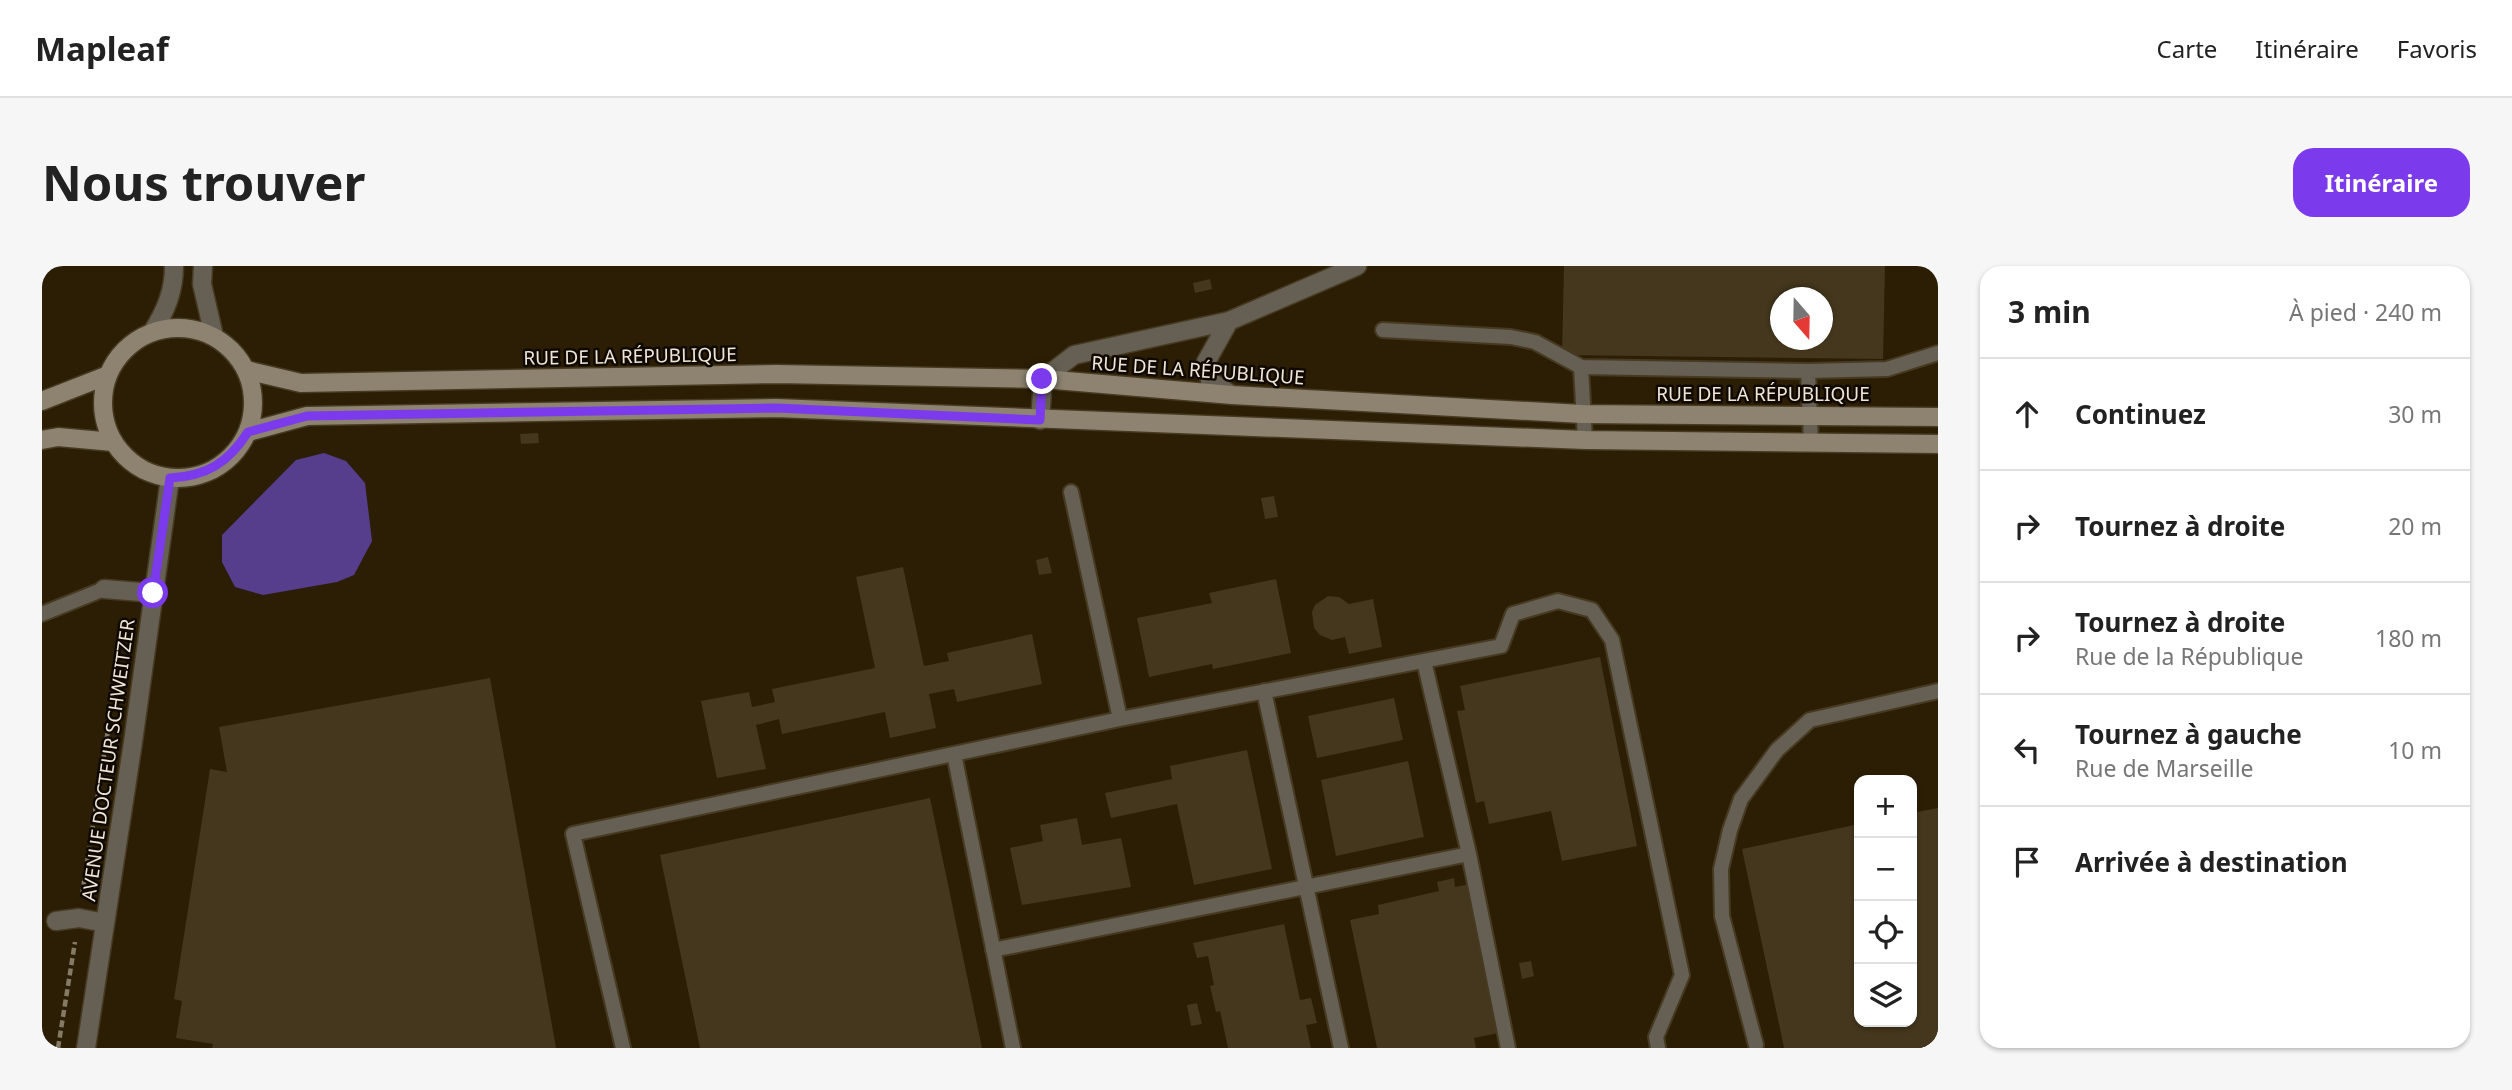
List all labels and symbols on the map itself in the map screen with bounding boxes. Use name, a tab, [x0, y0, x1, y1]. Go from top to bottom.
north arrow	[1770, 287, 1833, 350]
street label: RUE DE LA RÉPUBLIQUE	[523, 341, 737, 371]
street label: RUE DE LA RÉPUBLIQUE	[1091, 350, 1305, 390]
route end	[1026, 363, 1057, 394]
street label: RUE DE LA RÉPUBLIQUE	[1656, 381, 1870, 407]
route start	[137, 577, 168, 608]
street label: AVENUE DOCTEUR SCHWEITZER	[75, 617, 141, 903]

